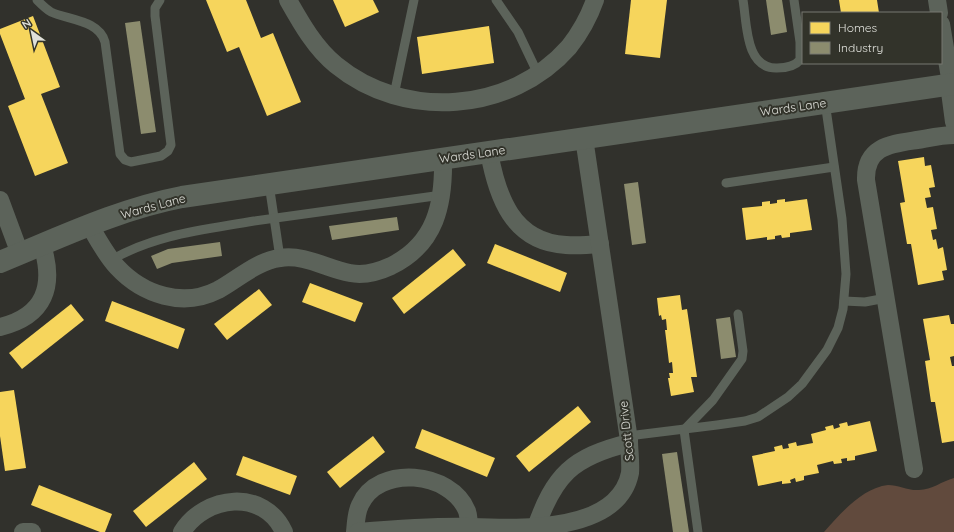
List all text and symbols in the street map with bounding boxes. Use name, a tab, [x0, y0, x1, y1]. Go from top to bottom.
north arrow	[12, 12, 52, 52]
legend	[802, 12, 942, 64]
text: N	[19, 16, 34, 32]
text: Homes	[838, 20, 878, 35]
text: Industry	[838, 40, 883, 55]
street label: Wards Lane	[759, 95, 827, 119]
street label: Wards Lane	[438, 142, 506, 166]
street label: Wards Lane	[119, 190, 187, 222]
street label: Scott Drive	[615, 400, 637, 462]

